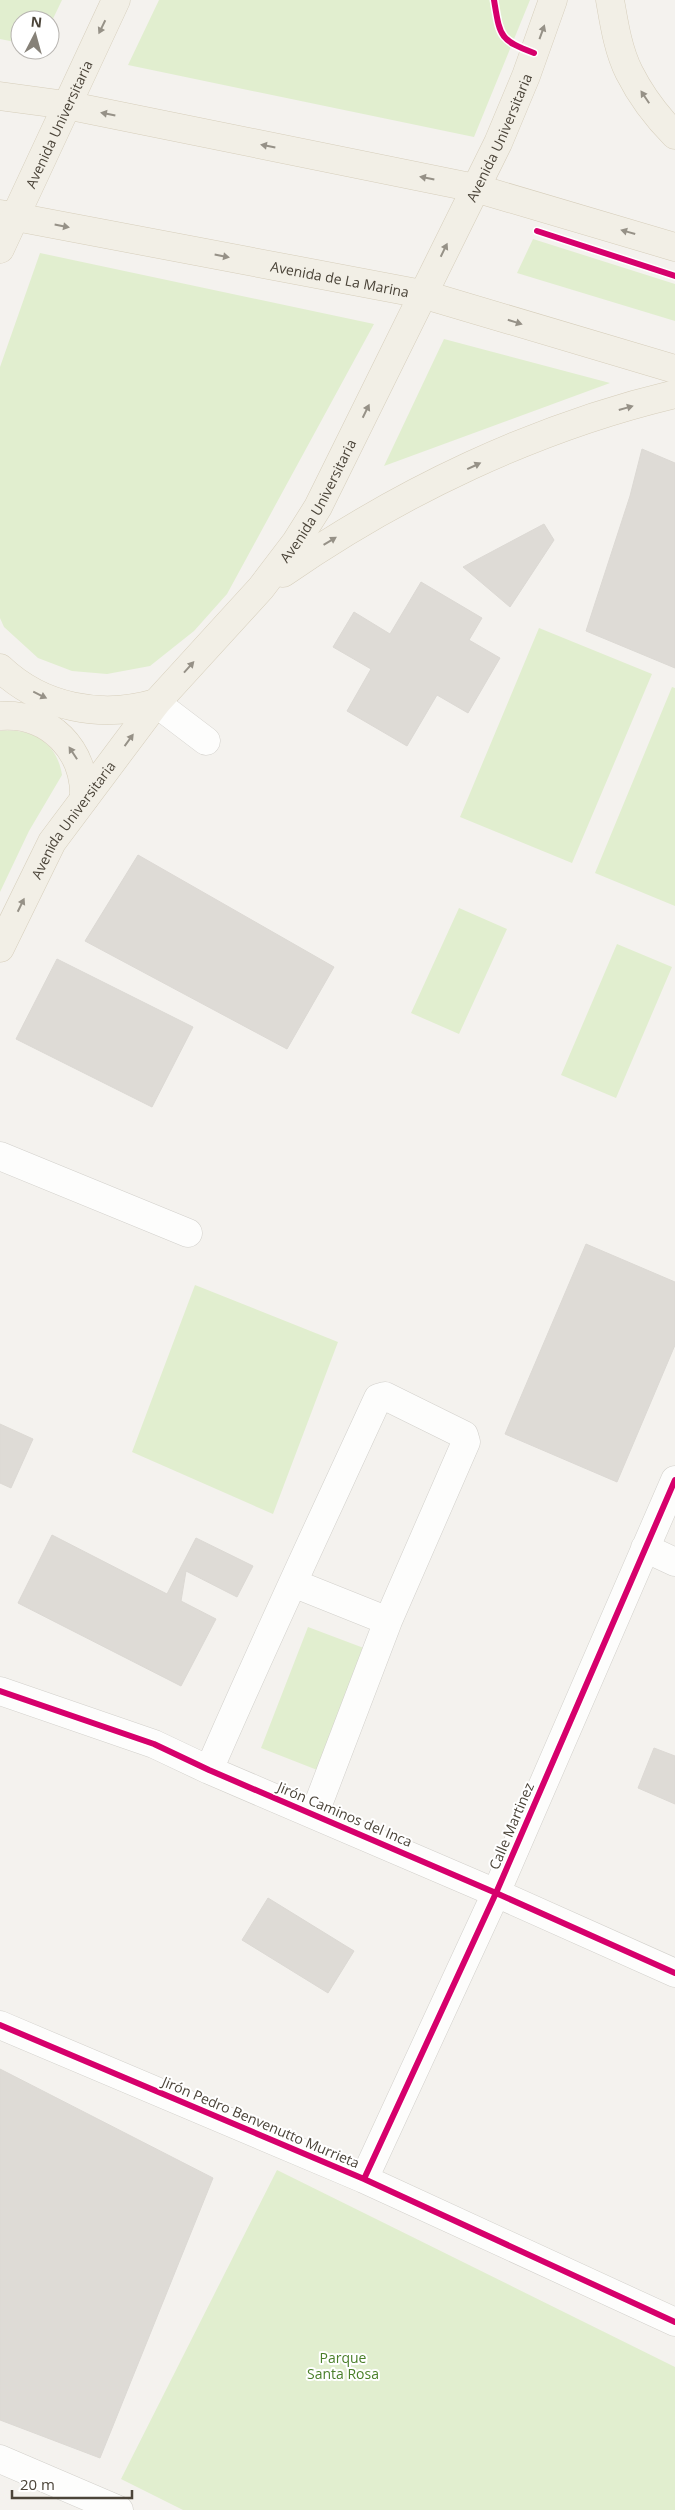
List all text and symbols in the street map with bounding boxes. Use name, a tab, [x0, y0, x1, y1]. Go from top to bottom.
north arrow	[10, 10, 60, 60]
text: N	[30, 12, 43, 32]
one-way arrow	[98, 20, 106, 35]
one-way arrow	[539, 25, 546, 40]
street label: Avenida Universitaria	[20, 57, 96, 191]
street label: Avenida Universitaria	[461, 70, 536, 205]
one-way arrow	[640, 90, 650, 103]
one-way arrow	[101, 110, 116, 118]
one-way arrow	[260, 142, 275, 150]
one-way arrow	[419, 174, 434, 182]
one-way arrow	[55, 222, 71, 230]
one-way arrow	[621, 228, 636, 236]
one-way arrow	[440, 243, 448, 258]
one-way arrow	[214, 252, 229, 260]
street label: Avenida de La Marina	[269, 256, 411, 301]
one-way arrow	[508, 318, 523, 326]
one-way arrow	[618, 403, 633, 411]
one-way arrow	[362, 404, 370, 418]
street label: Avenida Universitaria	[275, 436, 360, 566]
one-way arrow	[467, 462, 481, 470]
one-way arrow	[324, 537, 337, 546]
one-way arrow	[183, 662, 195, 674]
one-way arrow	[33, 691, 47, 699]
one-way arrow	[124, 733, 134, 747]
one-way arrow	[68, 746, 78, 759]
street label: Avenida Universitaria	[26, 757, 119, 882]
one-way arrow	[18, 898, 26, 912]
street label: Jirón Caminos del Inca	[273, 1776, 415, 1851]
street label: Calle Martinez	[484, 1779, 538, 1872]
street label: Jirón Pedro Benvenutto Murrieta	[158, 2071, 363, 2172]
park label: Parque Santa Rosa	[307, 2348, 379, 2383]
scale bar	[12, 2468, 132, 2500]
text: 20 m	[20, 2474, 55, 2494]

